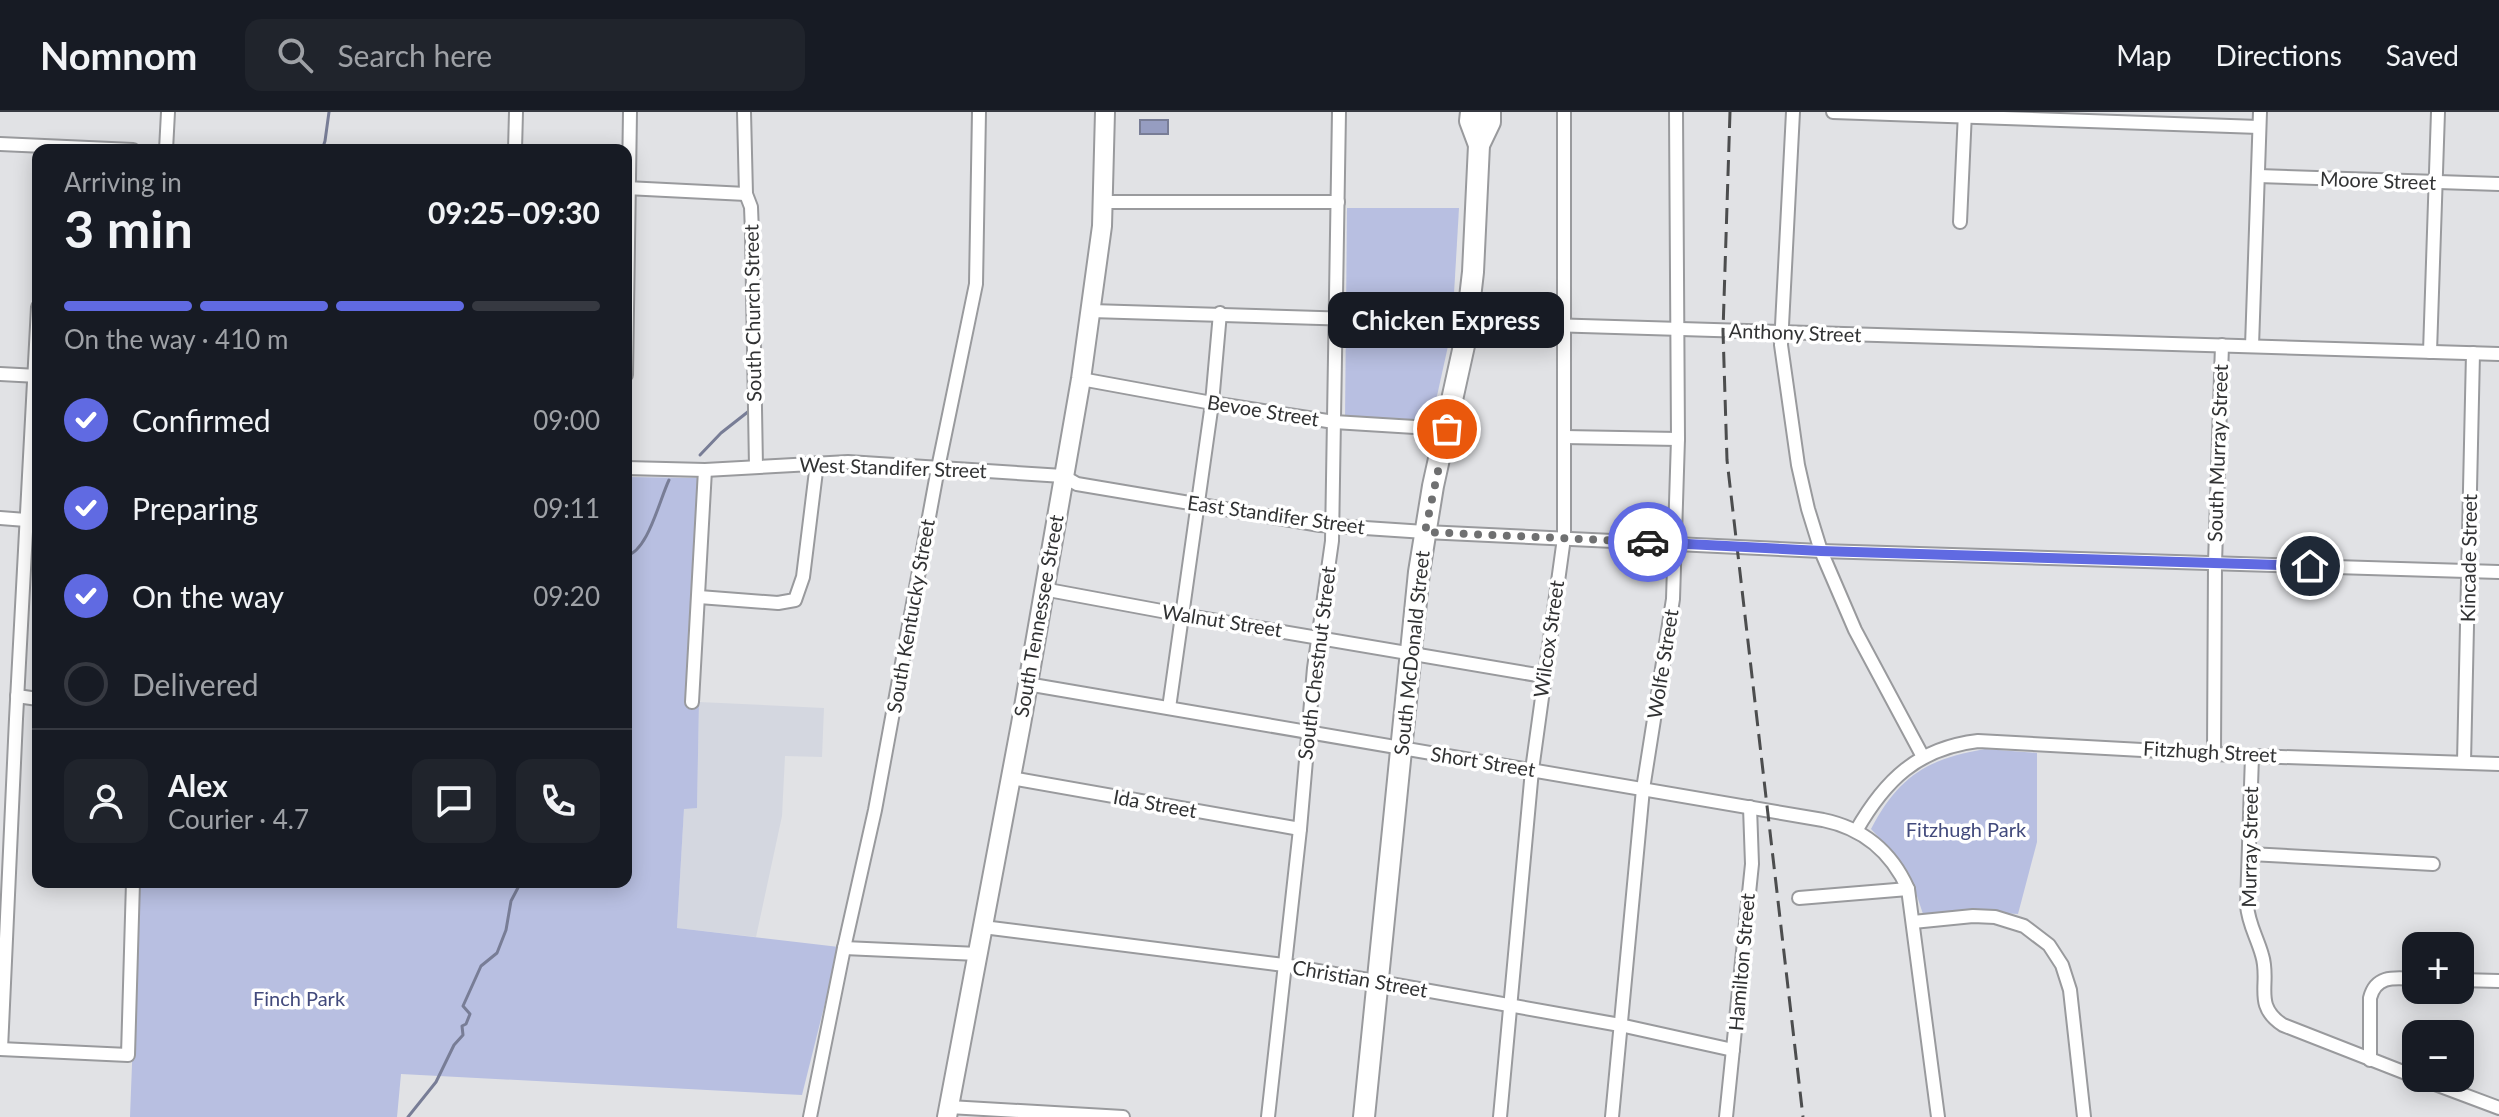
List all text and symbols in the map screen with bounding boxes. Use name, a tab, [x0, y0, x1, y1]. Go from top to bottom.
search box	[245, 19, 805, 91]
text: Nomnom	[40, 32, 197, 78]
icon: search	[273, 33, 317, 77]
text: Search here	[337, 37, 492, 73]
text: Map	[2116, 38, 2171, 72]
text: Directions	[2215, 38, 2342, 72]
text: Saved	[2386, 38, 2459, 72]
text: Arriving in	[64, 166, 182, 198]
street label: Moore Street	[2320, 166, 2436, 194]
text: 09:25–09:30	[428, 194, 600, 230]
text: 3 min	[64, 197, 193, 259]
street label: South Church Street	[738, 224, 766, 402]
callout: Chicken Express	[1329, 293, 1565, 349]
text: Chicken Express	[1352, 304, 1540, 336]
street label: Anthony Street	[1728, 318, 1862, 346]
text: On the way · 410 m	[64, 323, 288, 355]
street label: South Murray Street	[2202, 364, 2232, 542]
street label: Bevoe Street	[1206, 389, 1321, 431]
pin	[1413, 395, 1481, 463]
icon: check	[64, 398, 108, 442]
text: Confirmed	[132, 402, 271, 438]
text: 09:00	[533, 404, 600, 436]
icon: bag	[1425, 407, 1469, 451]
street label: West Standifer Street	[799, 452, 987, 482]
icon: check	[64, 486, 108, 530]
text: Preparing	[132, 490, 258, 526]
street label: East Standifer Street	[1186, 490, 1366, 538]
text: 09:11	[533, 492, 600, 524]
street label: Kincade Street	[2455, 494, 2481, 622]
courier	[1608, 502, 1688, 582]
street label: South Tennessee Street	[1008, 513, 1068, 719]
street label: South Kentucky Street	[881, 517, 939, 715]
icon: car	[1626, 520, 1670, 564]
pin	[2276, 532, 2344, 600]
icon: home	[2288, 544, 2332, 588]
street label: South McDonald Street	[1388, 549, 1434, 756]
street label: South Chestnut Street	[1292, 565, 1340, 761]
icon: check	[64, 574, 108, 618]
text: On the way	[132, 578, 284, 614]
street label: Wilcox Street	[1528, 579, 1568, 699]
text: 09:20	[533, 580, 600, 612]
street label: Walnut Street	[1160, 599, 1284, 641]
street label: Wolfe Street	[1642, 607, 1683, 720]
text: Delivered	[132, 666, 259, 702]
street label: Fitzhugh Street	[2143, 736, 2278, 766]
street label: Short Street	[1429, 741, 1537, 781]
button: person	[64, 759, 148, 843]
button: chat	[412, 759, 496, 843]
button: phone	[516, 759, 600, 843]
text: Alex	[168, 767, 228, 803]
street label: Ida Street	[1112, 784, 1199, 822]
street label: Murray Street	[2236, 786, 2262, 908]
text: Courier · 4.7	[168, 803, 309, 835]
park label: Fitzhugh Park	[1906, 817, 2027, 841]
street label: Hamilton Street	[1723, 892, 1759, 1032]
map controls	[2402, 932, 2474, 1092]
button: +	[2402, 932, 2474, 1004]
street label: Christian Street	[1291, 954, 1429, 1002]
park label: Finch Park	[253, 986, 346, 1010]
button: −	[2402, 1020, 2474, 1092]

